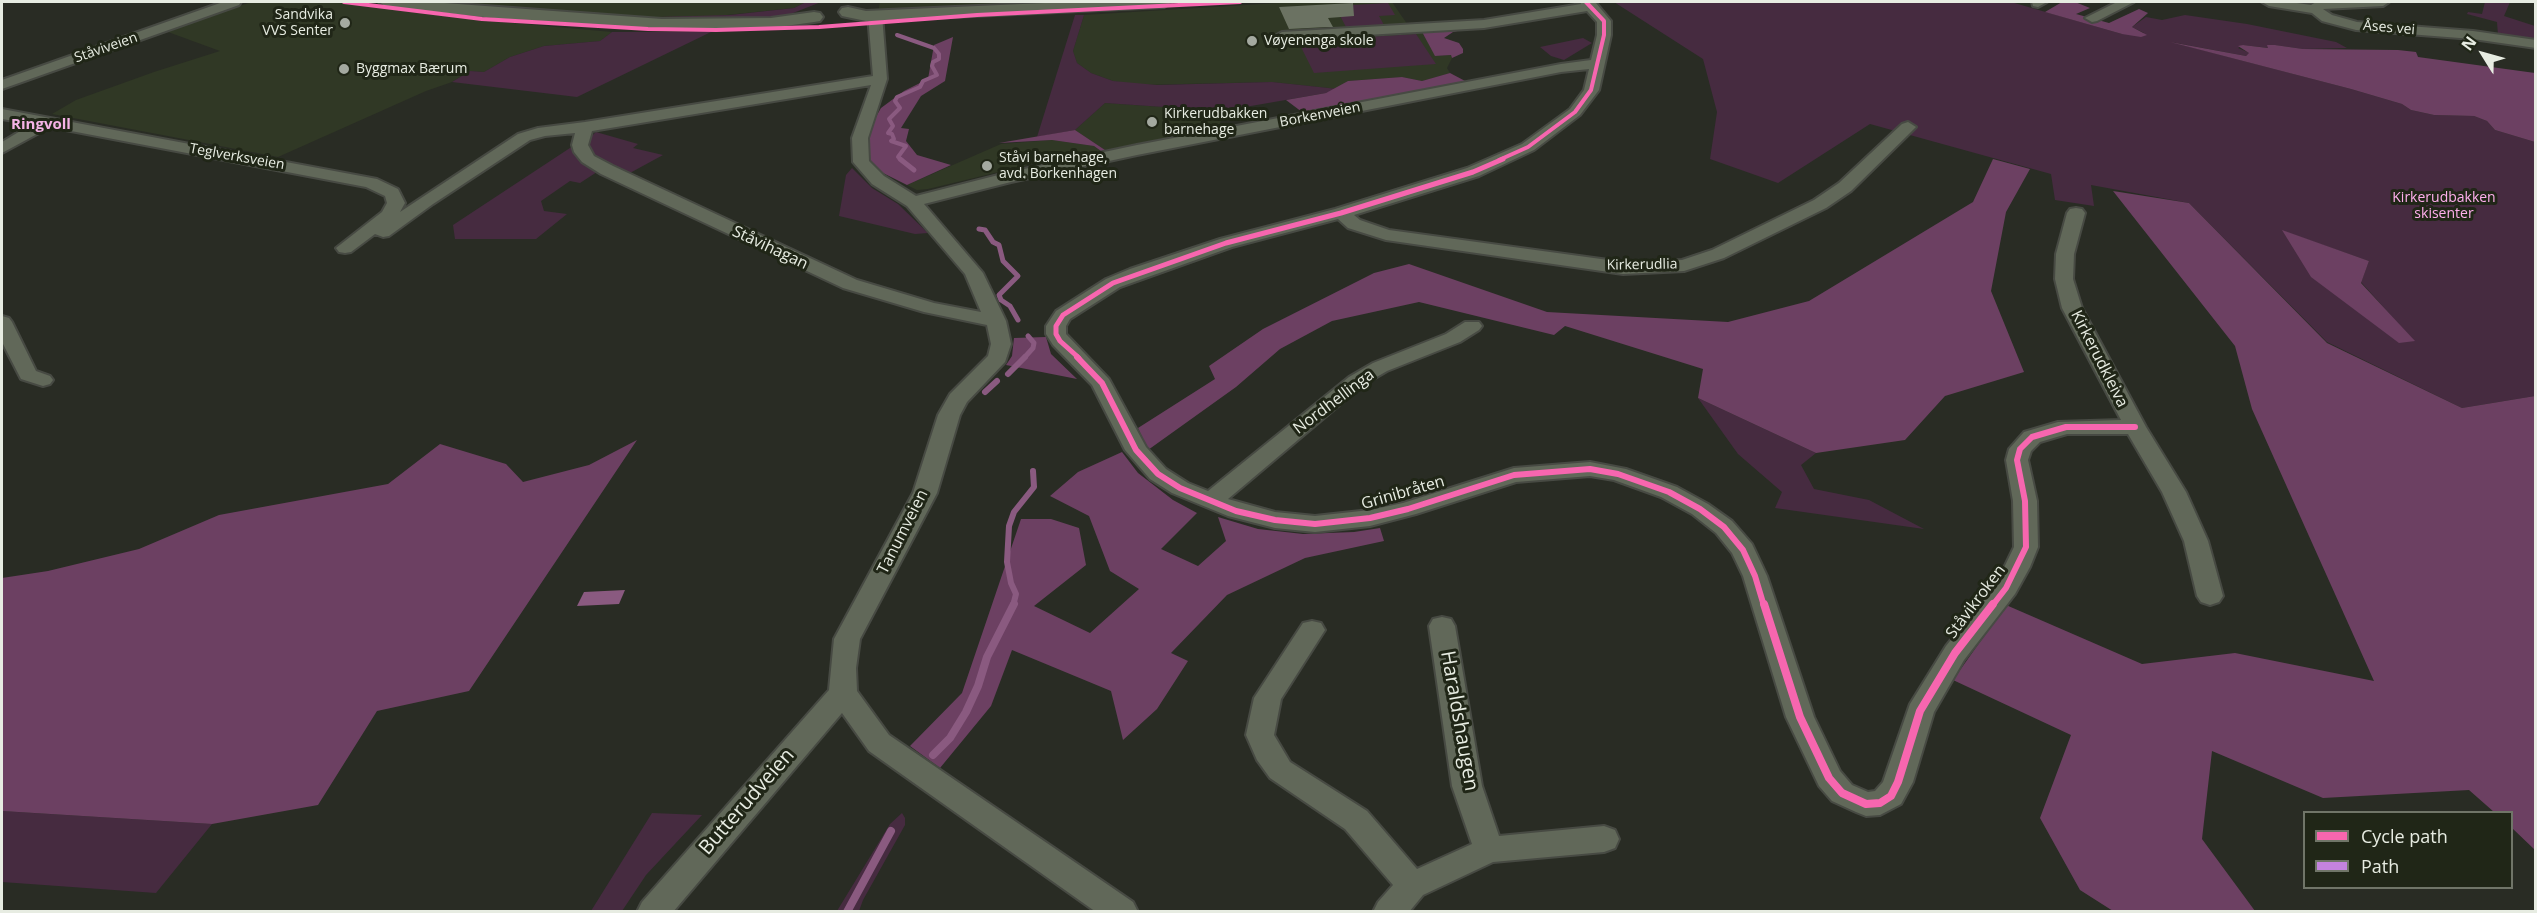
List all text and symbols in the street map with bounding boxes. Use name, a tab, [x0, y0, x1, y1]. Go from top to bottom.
place label: Sandvika VVS Senter	[262, 7, 333, 40]
marker: Sandvika VVS Senter	[338, 16, 352, 30]
street label: Åses vei	[2362, 17, 2416, 39]
north arrow	[2453, 24, 2513, 84]
street label: Ståviveien	[72, 29, 140, 67]
text: N	[2456, 31, 2481, 55]
place label: Vøyenenga skole	[1264, 33, 1374, 49]
marker: Vøyenenga skole	[1245, 34, 1259, 48]
place label: Byggmax Bærum	[356, 61, 467, 77]
marker: Byggmax Bærum	[337, 62, 351, 76]
street label: Borkenveien	[1278, 99, 1362, 131]
place label: Kirkerudbakken barnehage	[1164, 106, 1267, 138]
marker: Kirkerudbakken barnehage	[1145, 115, 1159, 129]
district label: Ringvoll	[11, 116, 71, 134]
street label: Teglverksveien	[188, 140, 286, 174]
place label: Ståvi barnehage, avd. Borkenhagen	[999, 150, 1117, 182]
marker: Ståvi barnehage, avd. Borkenhagen	[980, 159, 994, 173]
park label: Kirkerudbakken skisenter	[2392, 190, 2496, 222]
street label: Ståvihagan	[729, 222, 811, 274]
street label: Kirkerudlia	[1606, 256, 1678, 274]
street label: Kirkerudkleiva	[2066, 307, 2132, 411]
street label: Nordhellinga	[1290, 365, 1378, 439]
street label: Grinibråten	[1359, 472, 1447, 514]
street label: Tanumveien	[874, 487, 932, 577]
street label: Ståvikroken	[1942, 561, 2010, 643]
street label: Haraldshaugen	[1435, 649, 1483, 793]
street label: Butterudveien	[694, 744, 800, 860]
legend	[2303, 811, 2513, 889]
text: Cycle path	[2361, 824, 2448, 848]
text: Path	[2361, 854, 2399, 878]

